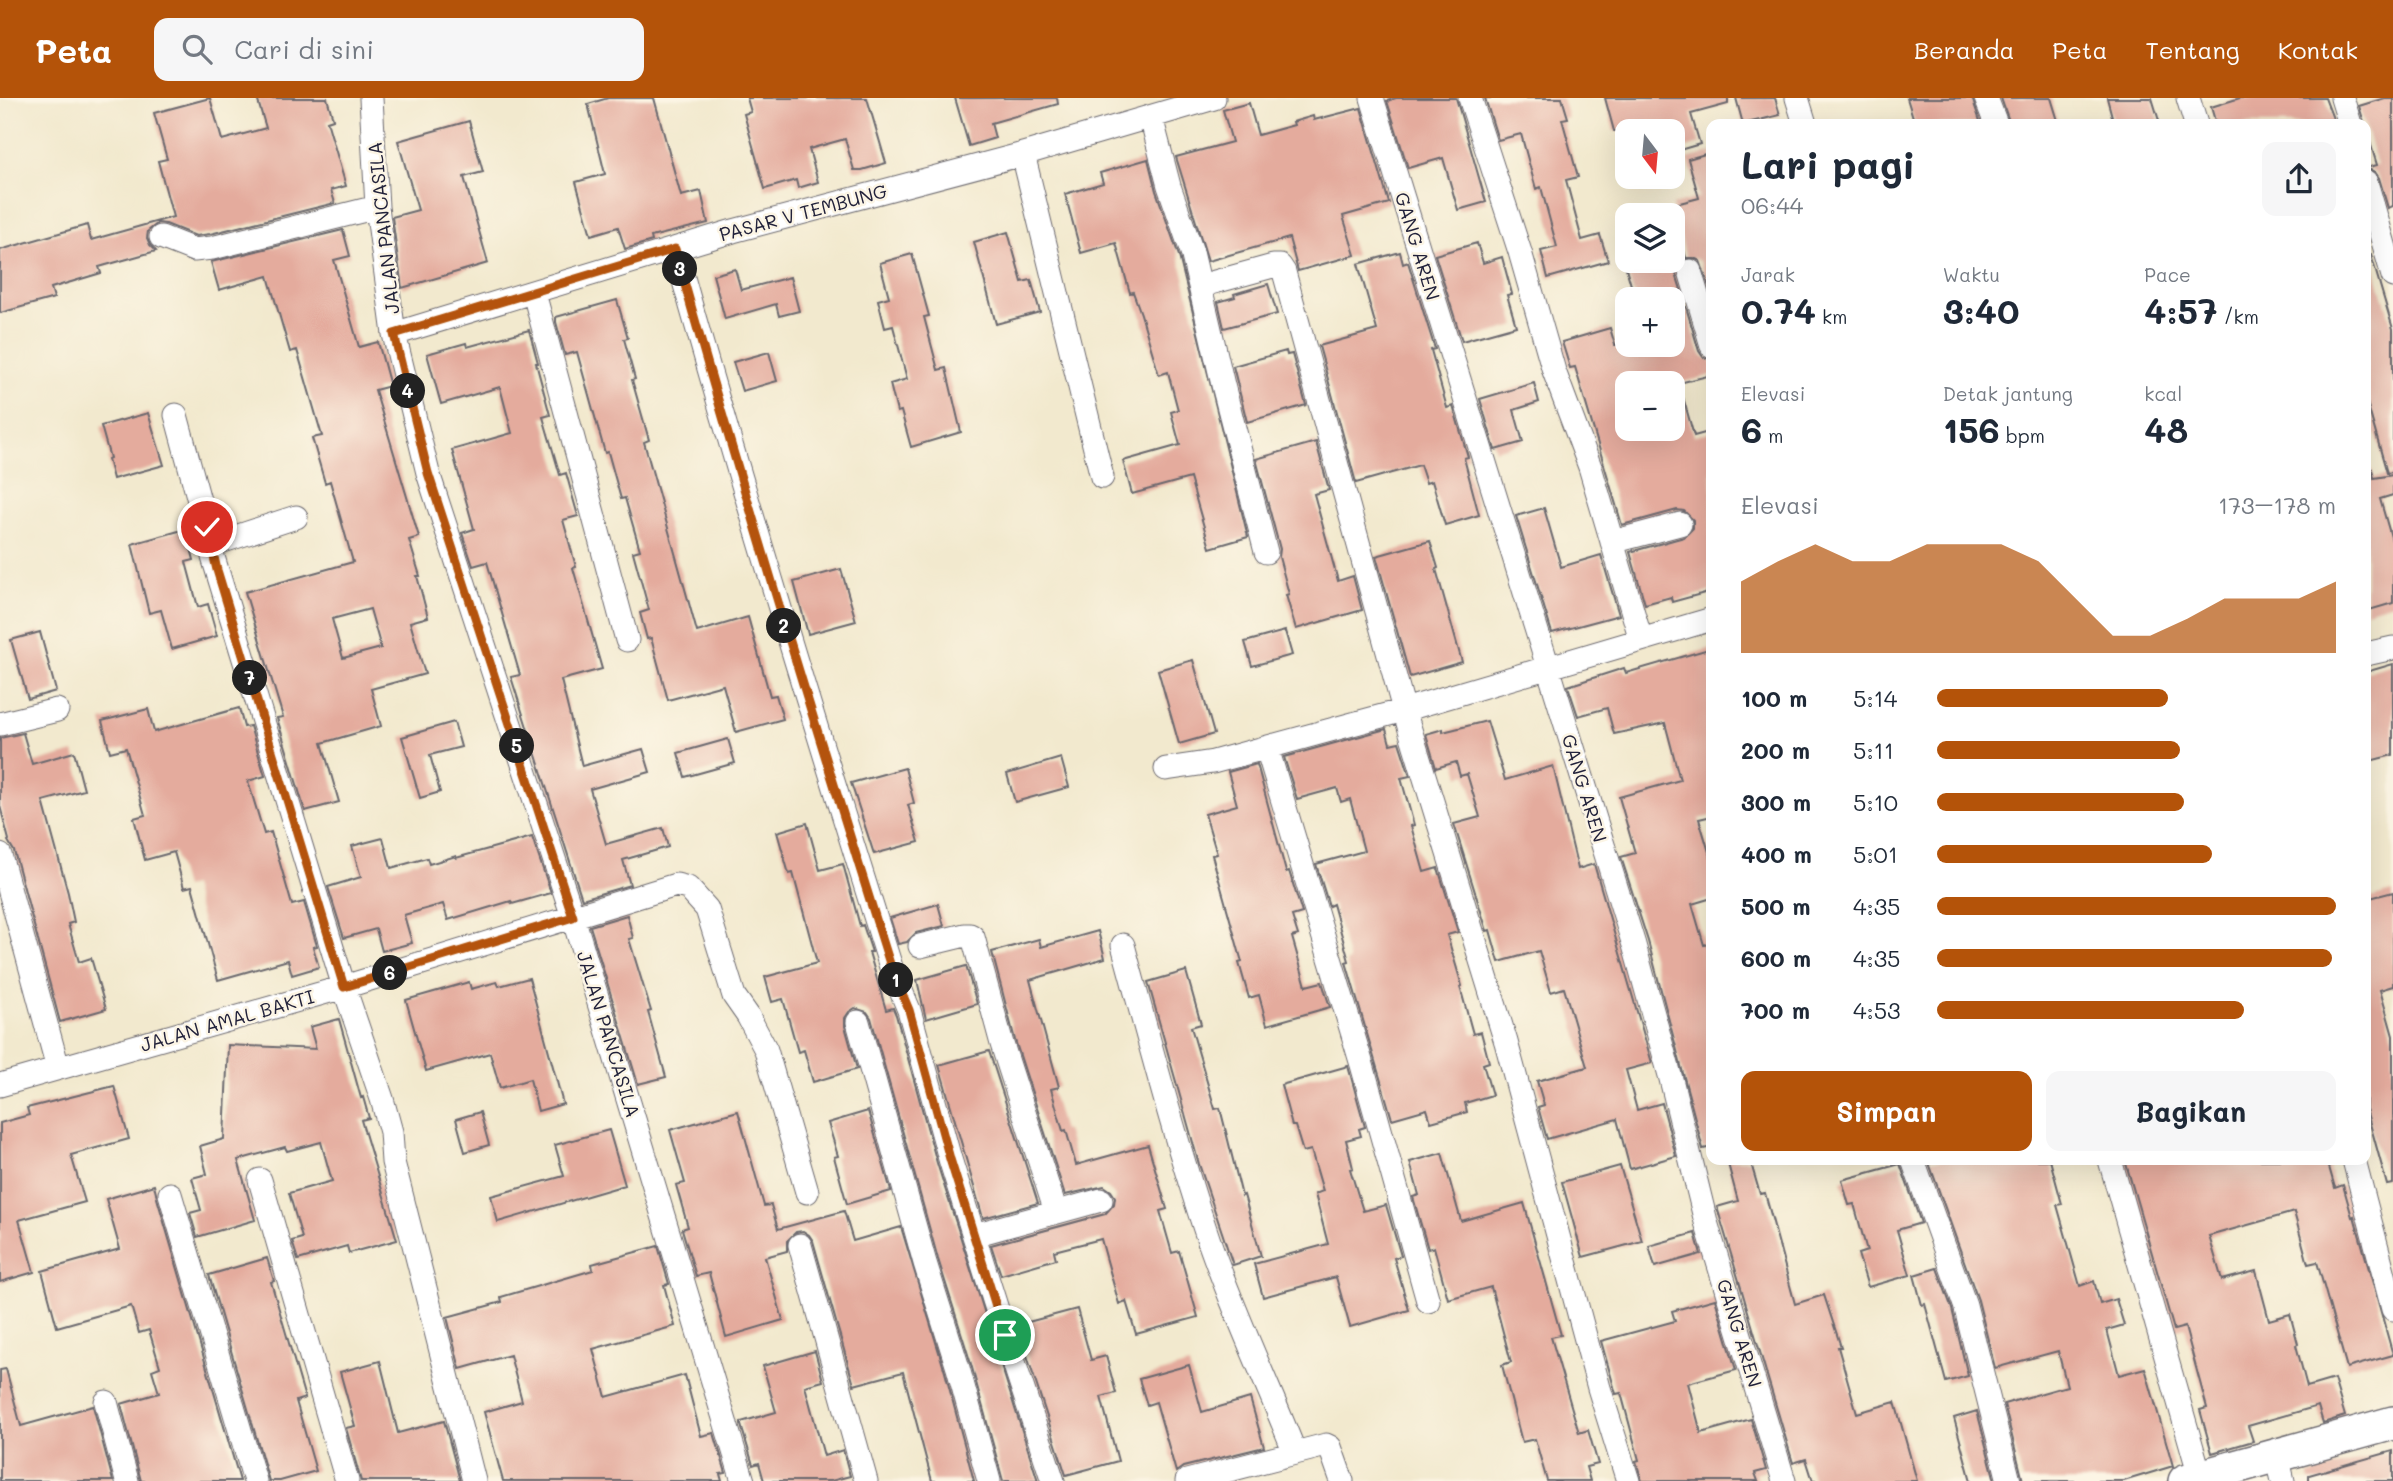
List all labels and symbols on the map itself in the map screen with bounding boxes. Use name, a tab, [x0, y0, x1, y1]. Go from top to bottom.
north arrow	[1615, 119, 1685, 189]
street label: JALAN PANCASILA	[362, 141, 404, 315]
street label: PASAR V TEMBUNG	[716, 178, 890, 246]
street label: GANG AREN	[1390, 189, 1446, 303]
pin: 3	[662, 252, 698, 286]
pin: 4	[390, 374, 426, 408]
pin	[177, 497, 237, 557]
pin: 2	[766, 608, 802, 644]
pin: 7	[232, 660, 268, 696]
pin: 5	[500, 728, 534, 764]
street label: GANG AREN	[1557, 731, 1613, 845]
street label: JALAN PANCASILA	[572, 948, 646, 1120]
pin: 6	[372, 956, 408, 990]
pin: 1	[878, 962, 914, 998]
street label: JALAN AMAL BAKTI	[137, 983, 317, 1057]
street label: GANG AREN	[1712, 1276, 1768, 1390]
pin	[975, 1305, 1035, 1365]

